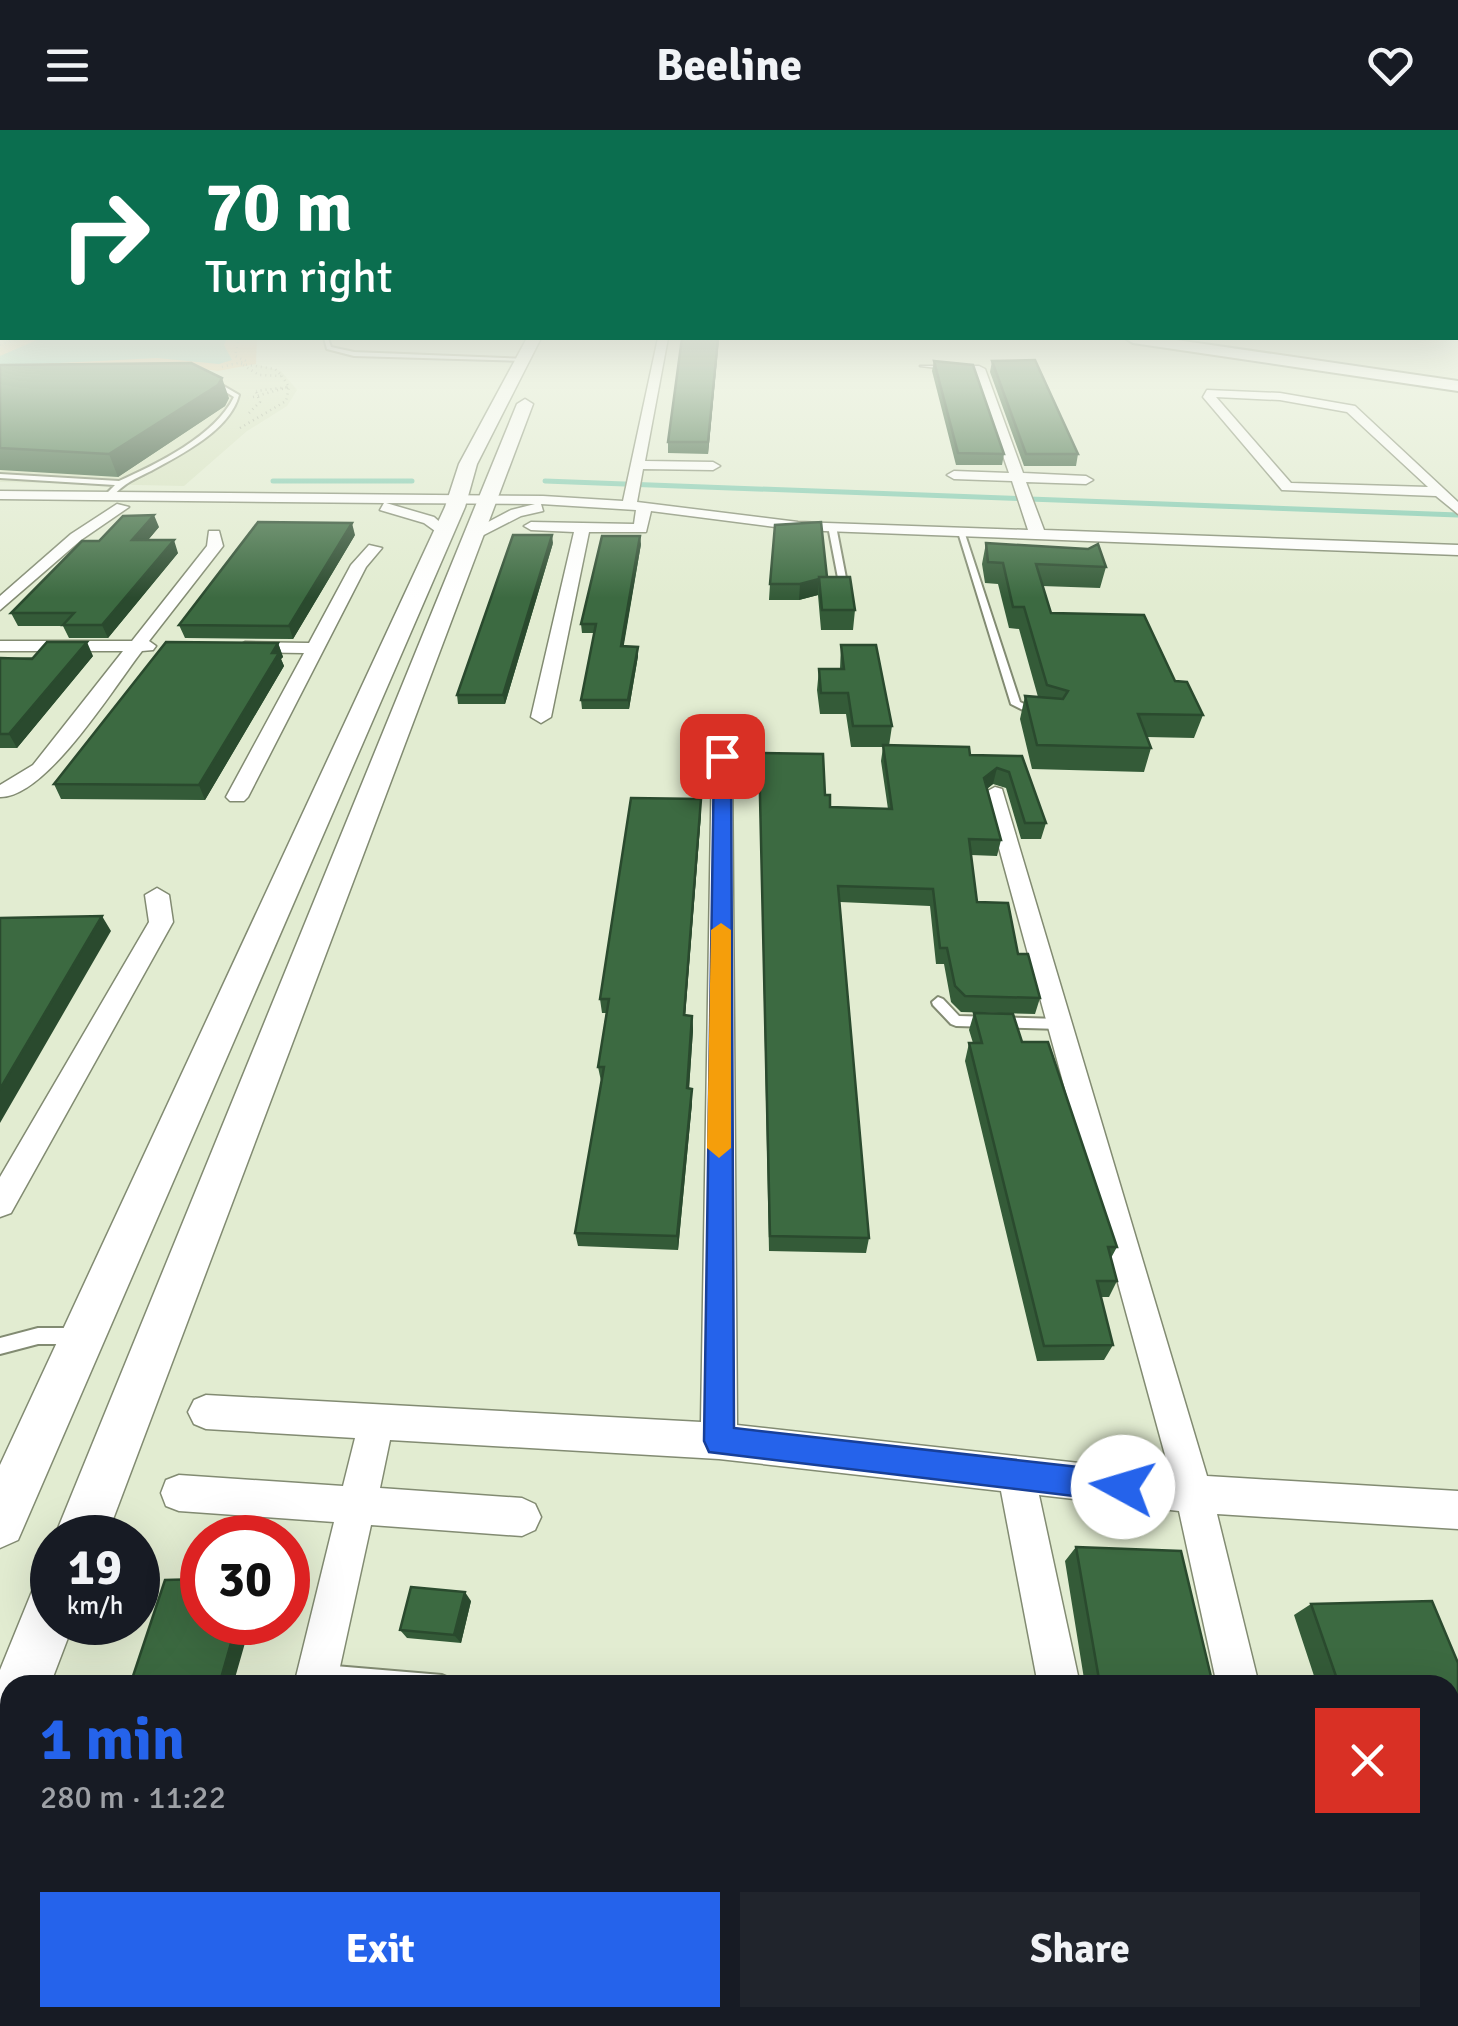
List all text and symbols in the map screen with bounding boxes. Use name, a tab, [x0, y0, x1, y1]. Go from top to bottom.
icon: menu	[40, 38, 95, 93]
text: Beeline	[656, 38, 802, 93]
icon: heart	[1363, 38, 1418, 93]
text: 70 m	[205, 164, 353, 250]
icon: right	[40, 170, 170, 300]
text: Turn right	[205, 250, 393, 305]
pin	[680, 714, 765, 799]
icon: arrive	[695, 729, 750, 784]
position arrow	[1071, 1435, 1175, 1539]
speed limit sign: 30	[180, 1515, 310, 1645]
text: 19	[68, 1537, 122, 1599]
text: km/h	[67, 1590, 123, 1621]
text: 1 min	[40, 1703, 185, 1777]
button: close	[1315, 1708, 1420, 1813]
text: 280 m · 11:22	[40, 1778, 226, 1817]
button: Exit	[40, 1892, 720, 2007]
button: Share	[740, 1892, 1420, 2007]

